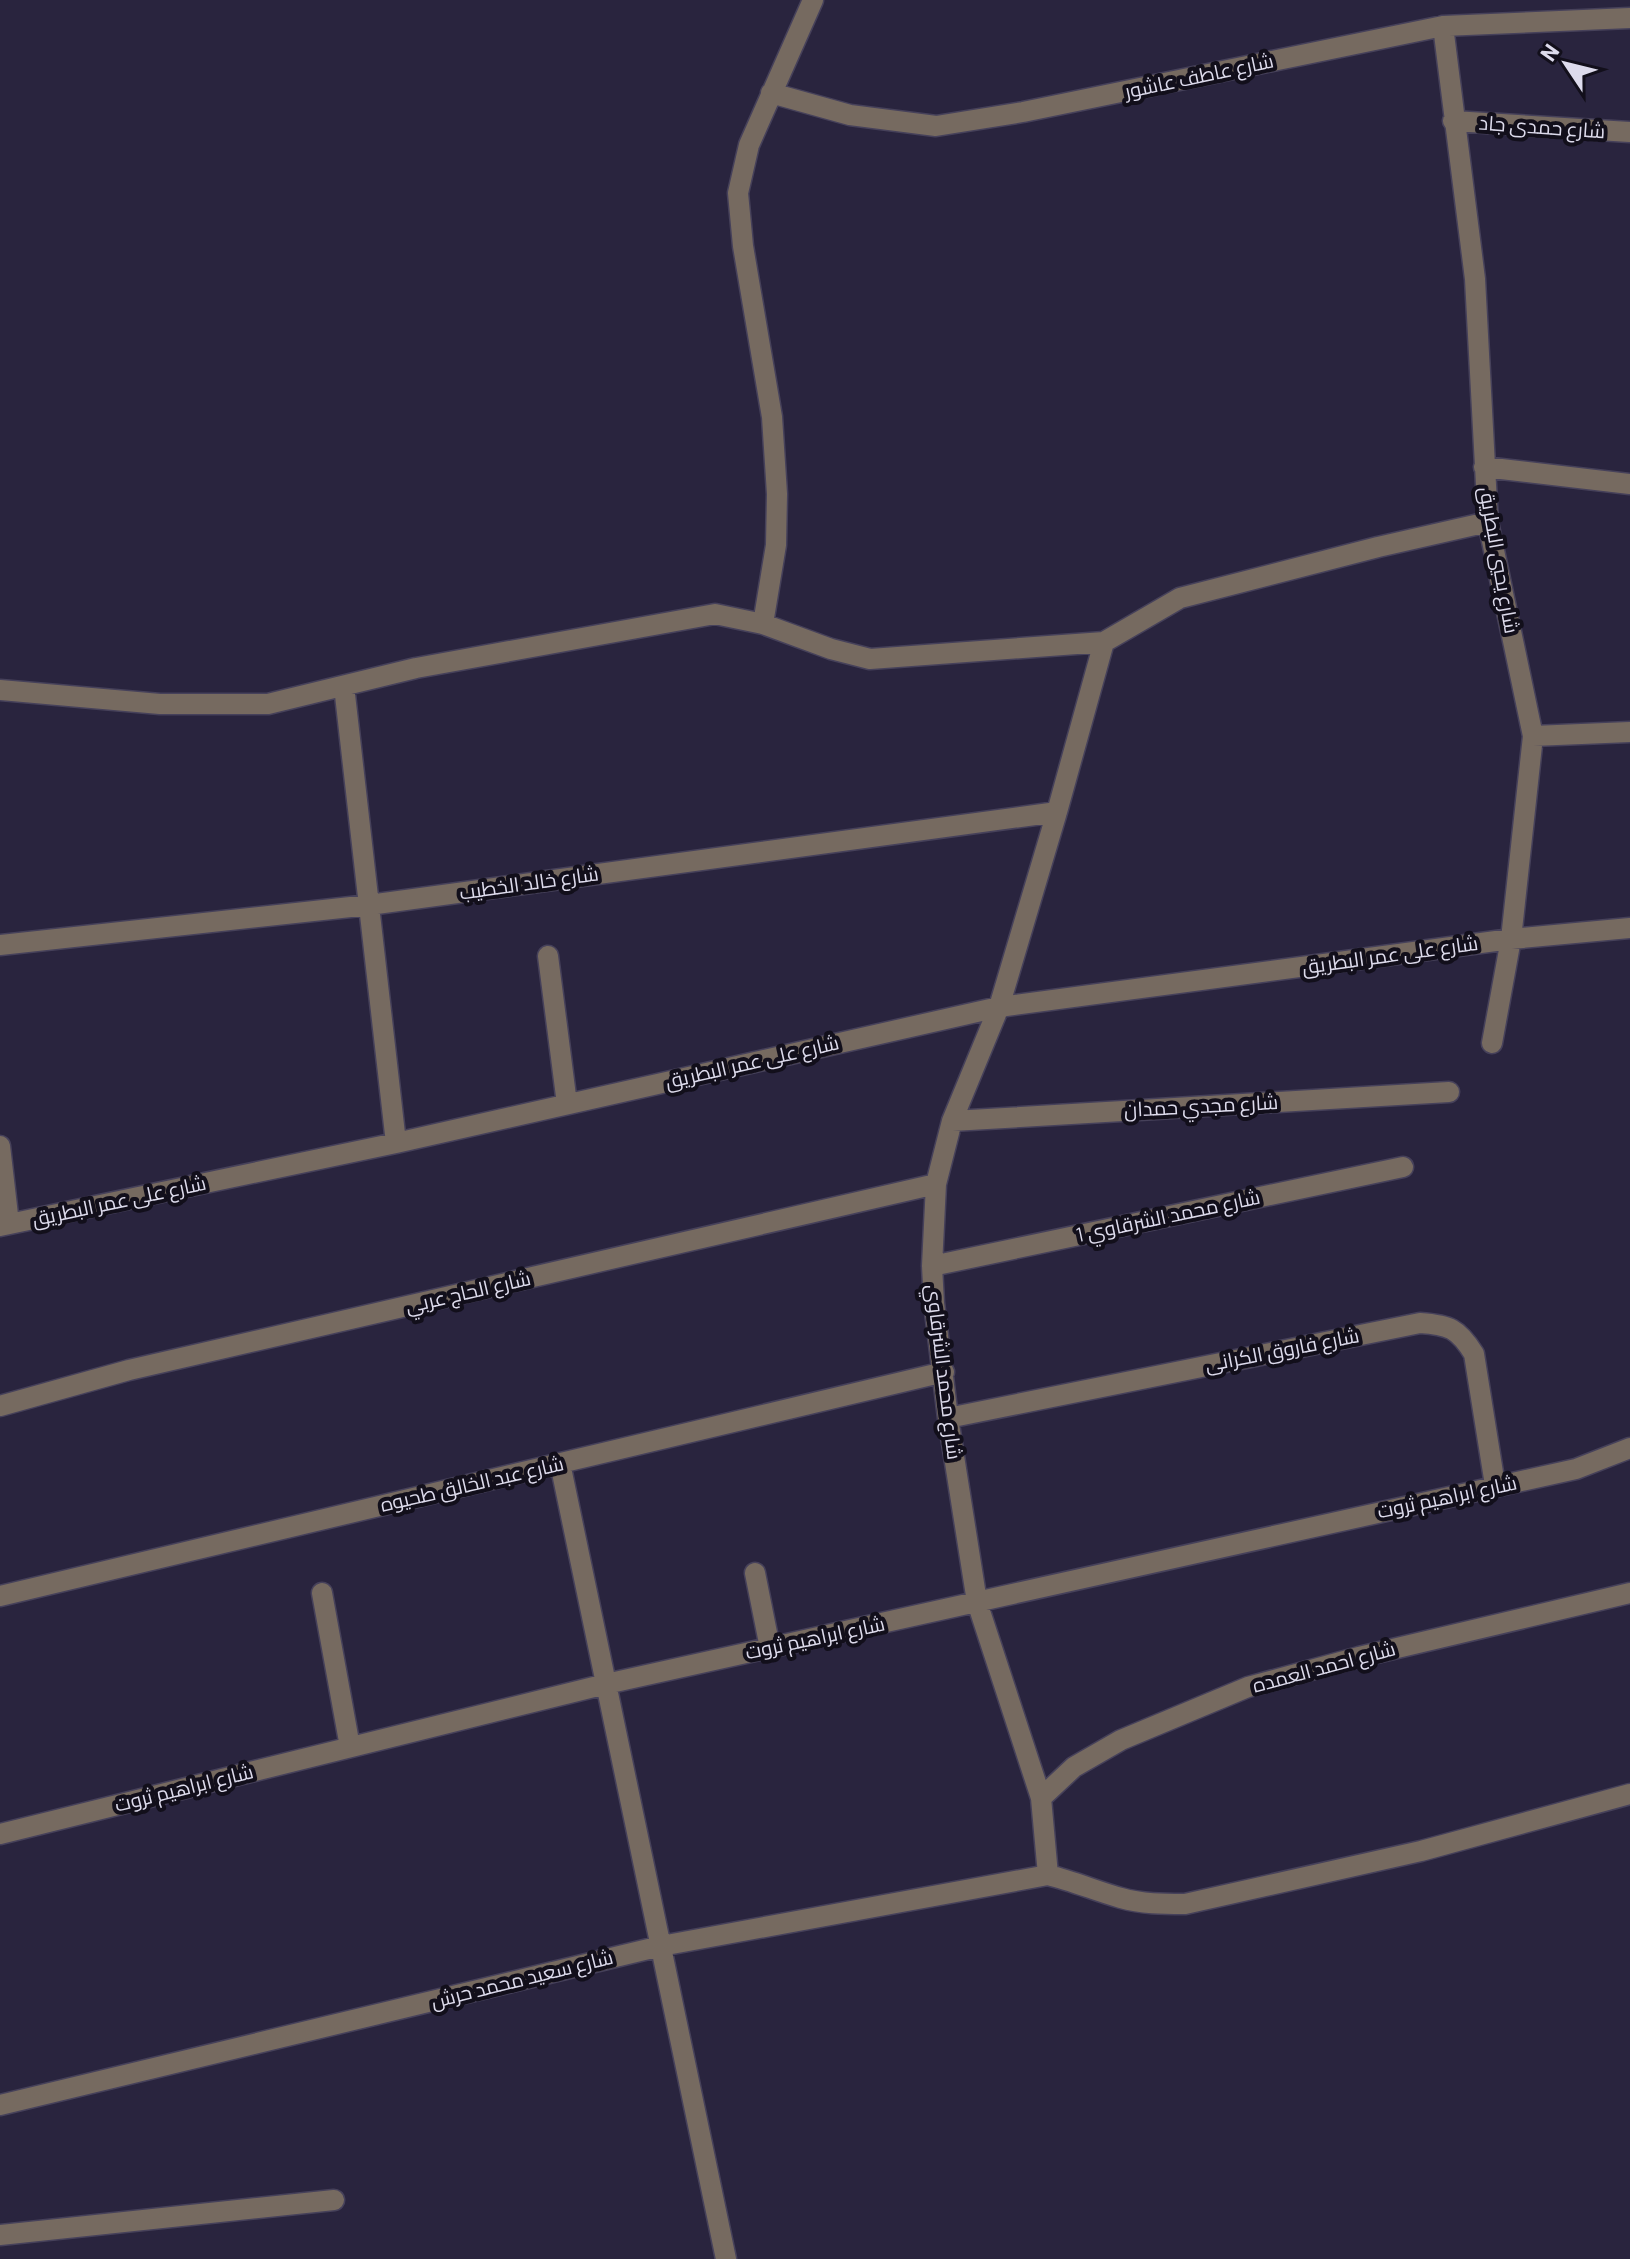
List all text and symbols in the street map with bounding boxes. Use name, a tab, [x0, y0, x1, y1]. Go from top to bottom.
north arrow	[1526, 24, 1606, 104]
text: N	[1534, 39, 1564, 65]
street label: شارع عاطف عاشور	[1121, 48, 1276, 106]
street label: شارع حمدى جاد	[1478, 110, 1606, 145]
street label: شارع يحيي البطريق	[1472, 484, 1525, 636]
street label: شارع خالد الخطيب	[458, 860, 600, 907]
street label: شارع على عمر البطريق	[1300, 930, 1480, 981]
street label: شارع على عمر البطريق	[663, 1029, 842, 1096]
street label: شارع مجدي حمدان	[1123, 1089, 1279, 1126]
street label: شارع على عمر البطريق	[29, 1170, 209, 1233]
street label: شارع محمد الشرقاوي 1	[1074, 1184, 1263, 1251]
street label: شارع الحاج عربي	[403, 1265, 534, 1322]
street label: شارع محمد الشرقاوي	[917, 1283, 968, 1462]
street label: شارع فاروق الكرانى	[1203, 1322, 1362, 1379]
street label: شارع عبد الخالق طحيوه	[378, 1450, 566, 1519]
street label: شارع ابراهيم ثروت	[1375, 1470, 1519, 1525]
street label: شارع ابراهيم ثروت	[743, 1611, 887, 1666]
street label: شارع احمد العمده	[1250, 1635, 1399, 1700]
street label: شارع ابراهيم ثروت	[112, 1758, 256, 1819]
street label: شارع سعيد محمد حرش	[428, 1944, 616, 2015]

